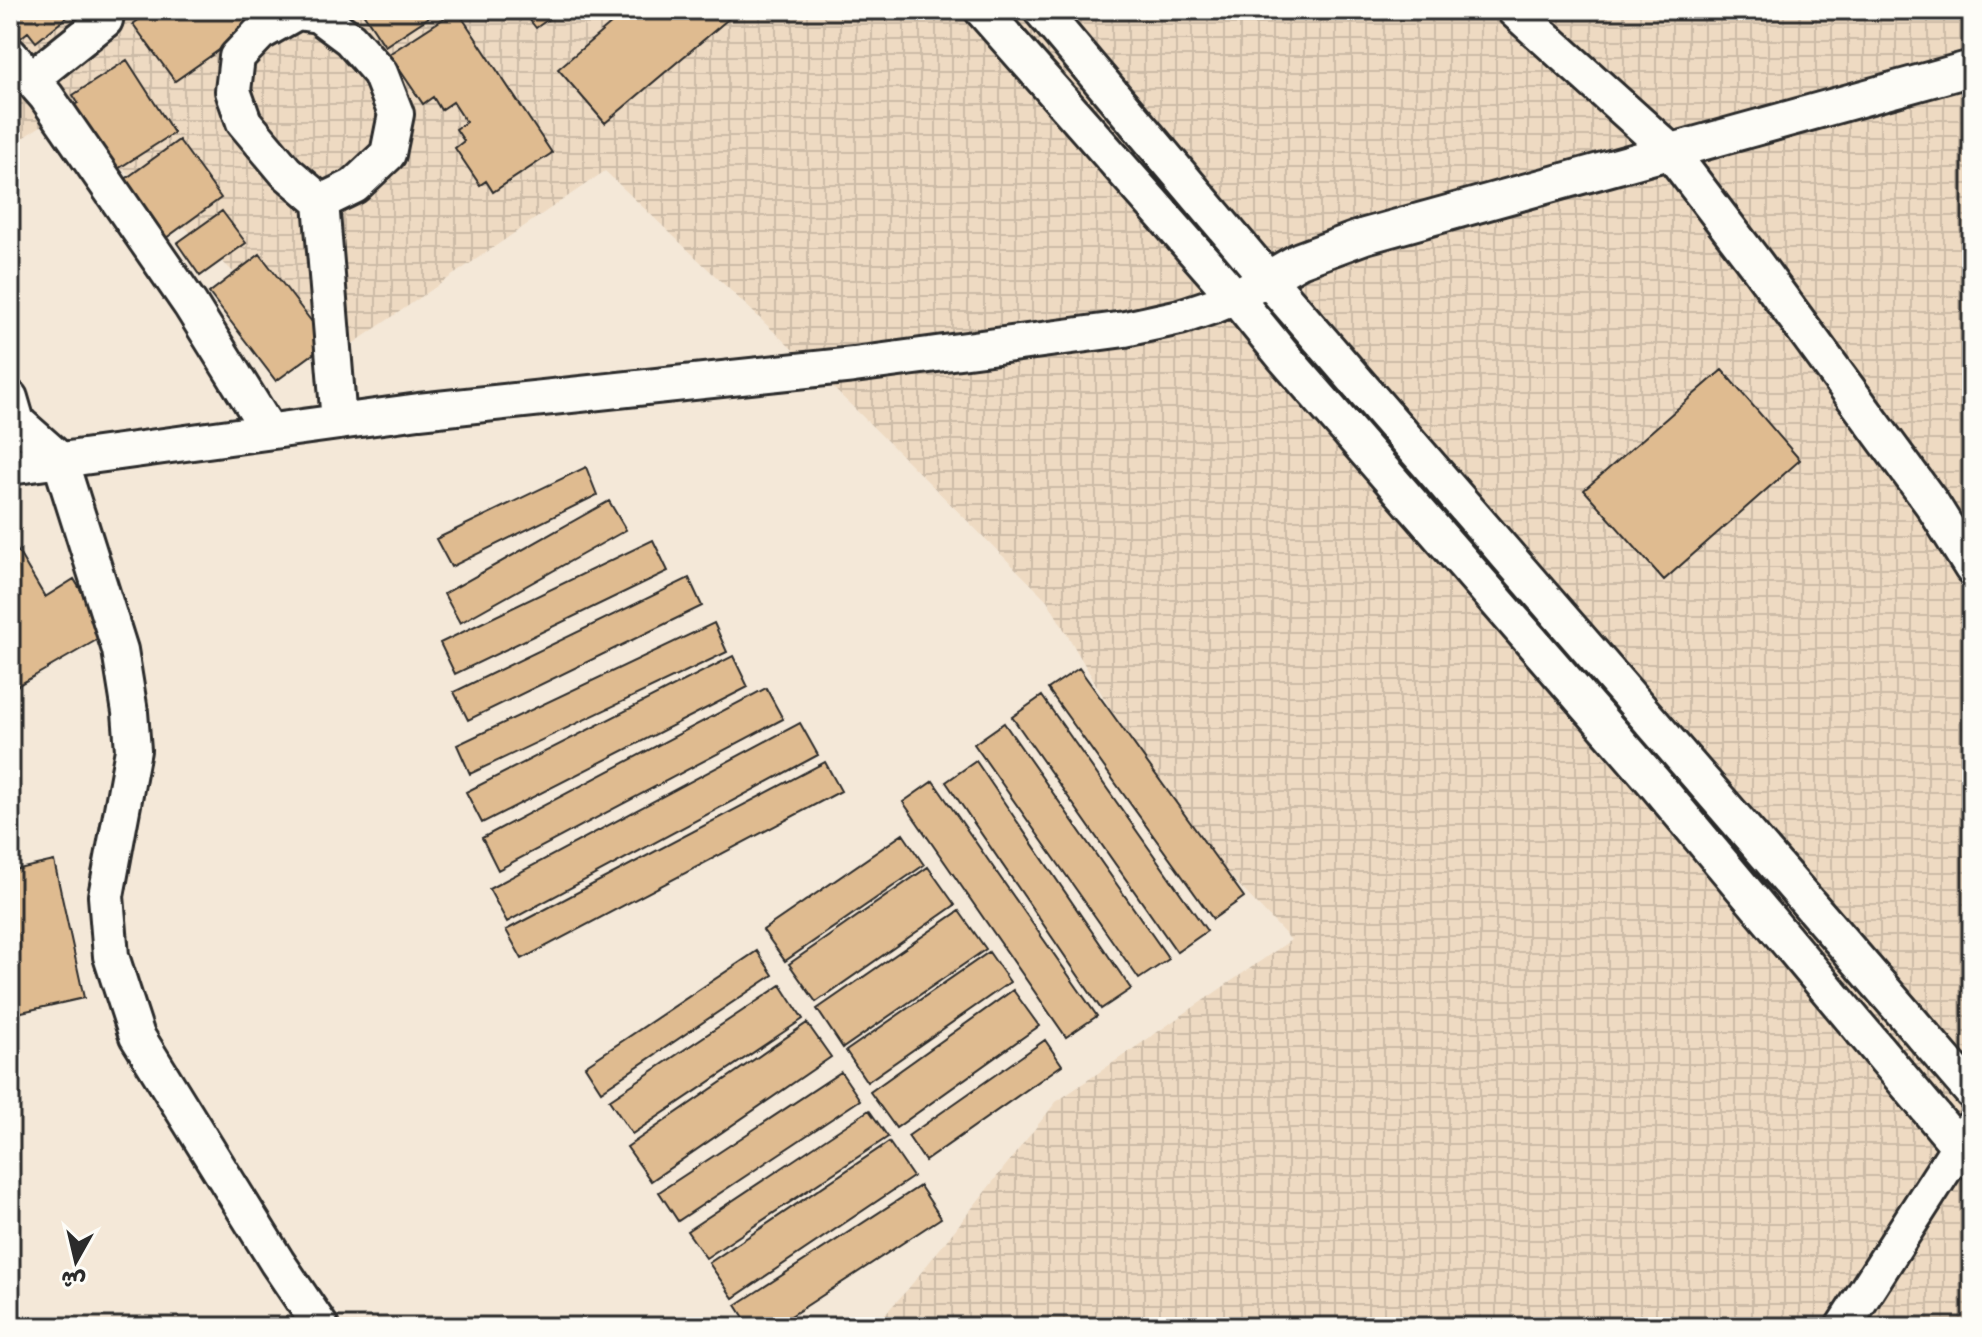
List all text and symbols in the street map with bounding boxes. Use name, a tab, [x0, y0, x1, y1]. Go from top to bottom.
north arrow	[36, 1221, 116, 1301]
text: ش	[59, 1264, 87, 1297]

